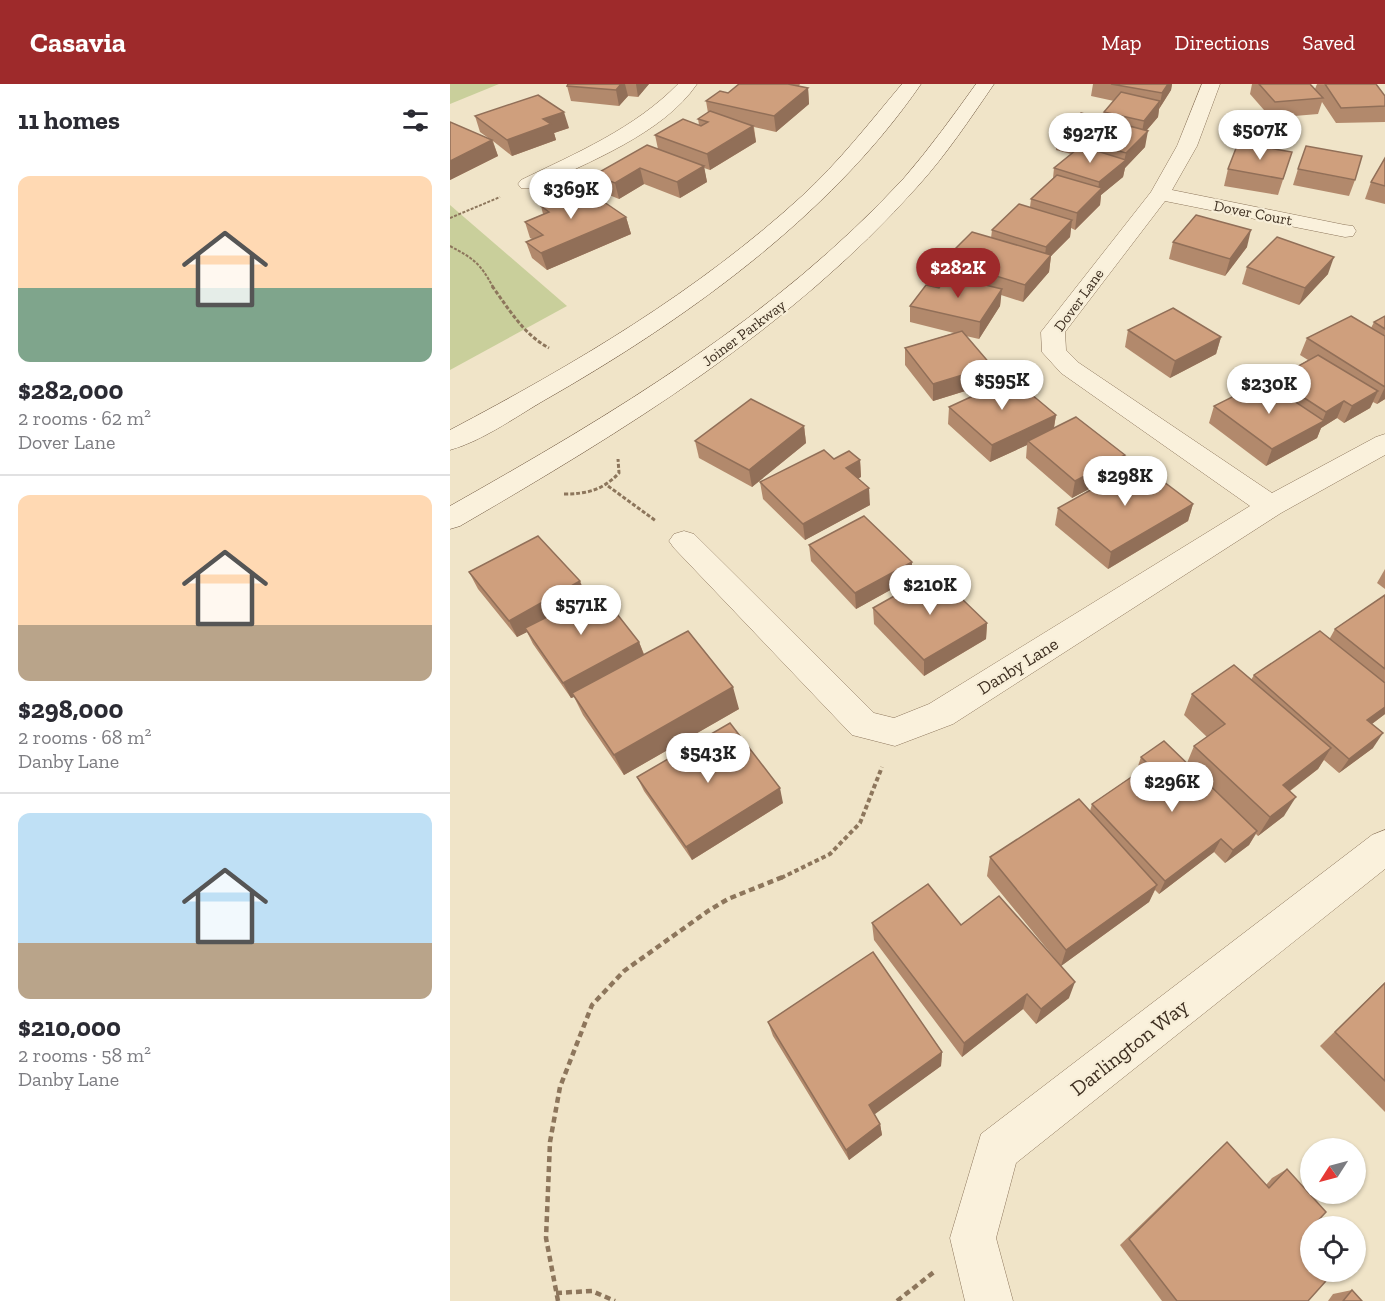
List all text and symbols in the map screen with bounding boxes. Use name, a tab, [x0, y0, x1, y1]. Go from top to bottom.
text: Casavia	[30, 26, 126, 59]
text: Map	[1102, 30, 1142, 55]
text: Directions	[1175, 30, 1269, 55]
text: Saved	[1302, 30, 1355, 55]
text: 11 homes	[18, 104, 120, 136]
icon: filters	[399, 104, 432, 137]
pin: $507K	[1218, 110, 1302, 161]
pin: $927K	[1048, 113, 1132, 164]
text: $507K	[1232, 117, 1288, 141]
text: $927K	[1063, 120, 1117, 144]
pin: $369K	[529, 169, 613, 220]
text: $369K	[543, 176, 599, 200]
street label: Dover Court	[1212, 197, 1294, 230]
icon: home	[171, 215, 279, 323]
pin: $282K	[916, 248, 1000, 299]
text: $282K	[930, 255, 986, 279]
street label: Dover Lane	[1050, 265, 1108, 335]
street label: Joiner Parkway	[699, 296, 789, 370]
pin: $595K	[960, 360, 1044, 411]
pin: $230K	[1227, 364, 1311, 415]
text: $595K	[975, 367, 1029, 391]
text: $230K	[1241, 371, 1297, 395]
text: $282,000	[18, 374, 123, 406]
text: 2 rooms · 62 m²	[18, 406, 151, 430]
text: Dover Lane	[18, 430, 115, 454]
pin: $298K	[1083, 456, 1167, 507]
text: $298K	[1097, 463, 1153, 487]
icon: home	[171, 534, 279, 642]
pin: $210K	[888, 565, 972, 616]
text: $210K	[903, 572, 957, 596]
pin: $571K	[539, 585, 623, 636]
text: $571K	[555, 592, 607, 616]
street label: Danby Lane	[974, 633, 1062, 699]
text: $298,000	[18, 693, 123, 725]
text: 2 rooms · 68 m²	[18, 725, 151, 749]
pin: $543K	[666, 733, 750, 784]
text: $543K	[680, 740, 736, 764]
text: Danby Lane	[18, 749, 119, 773]
pin: $296K	[1130, 762, 1214, 813]
text: $296K	[1144, 769, 1200, 793]
icon: home	[171, 852, 279, 960]
street label: Darlington Way	[1065, 993, 1193, 1101]
text: $210,000	[18, 1011, 121, 1043]
text: 2 rooms · 58 m²	[18, 1043, 151, 1067]
text: Danby Lane	[18, 1067, 119, 1091]
north arrow	[1300, 1138, 1366, 1204]
map controls	[1300, 1138, 1366, 1282]
button: locate	[1300, 1216, 1366, 1282]

